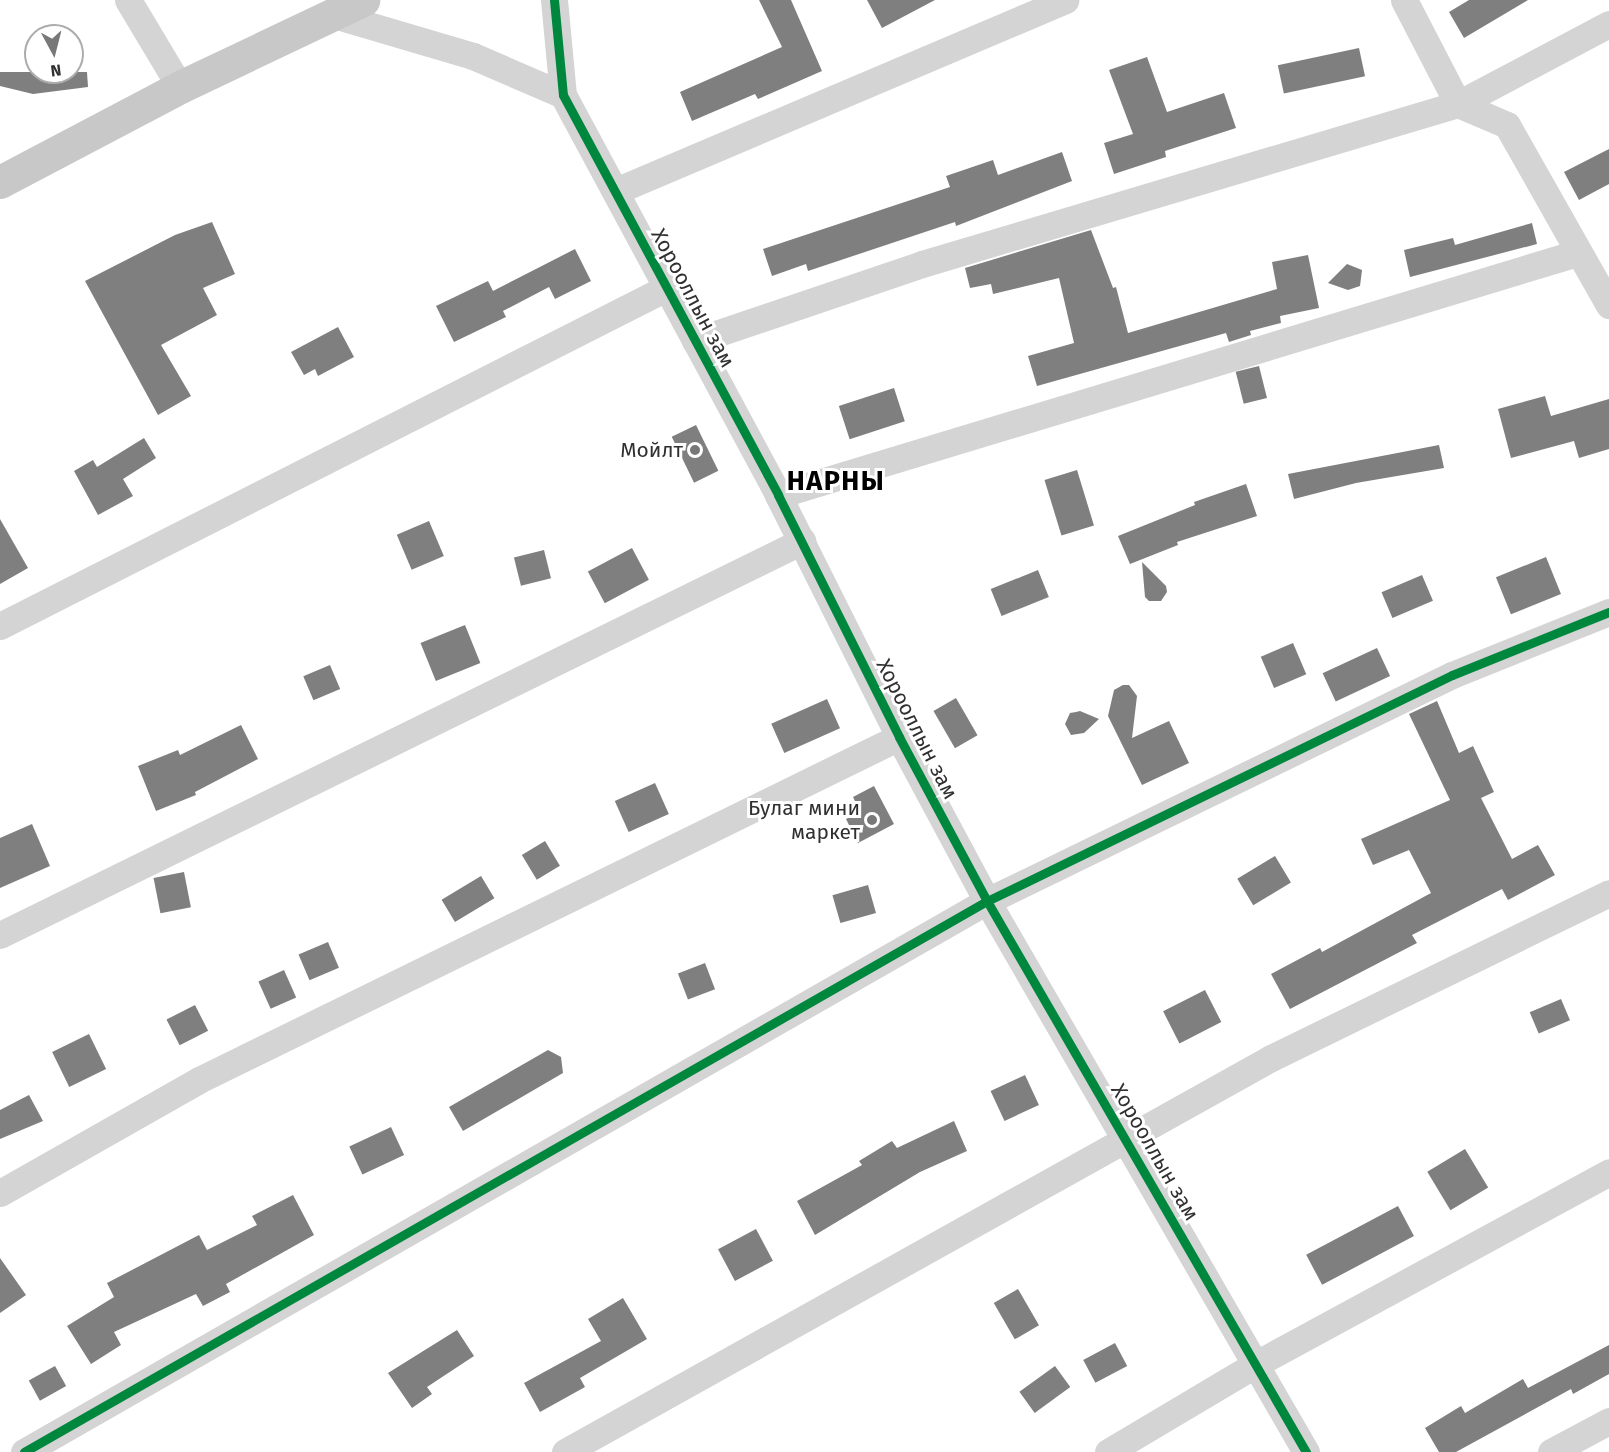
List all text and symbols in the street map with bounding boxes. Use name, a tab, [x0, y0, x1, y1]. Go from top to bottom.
north arrow	[24, 24, 84, 84]
text: N	[50, 60, 62, 80]
street label: Хорооллын зам	[646, 224, 740, 372]
place label: Мойлт	[620, 437, 683, 463]
marker: Мойлт	[688, 443, 702, 457]
district label: НАРНЫ	[787, 466, 885, 498]
street label: Хорооллын зам	[871, 655, 963, 803]
place label: Булаг мини маркет	[748, 795, 860, 845]
marker: Булаг мини маркет	[865, 813, 879, 827]
street label: Хорооллын зам	[1106, 1079, 1204, 1225]

